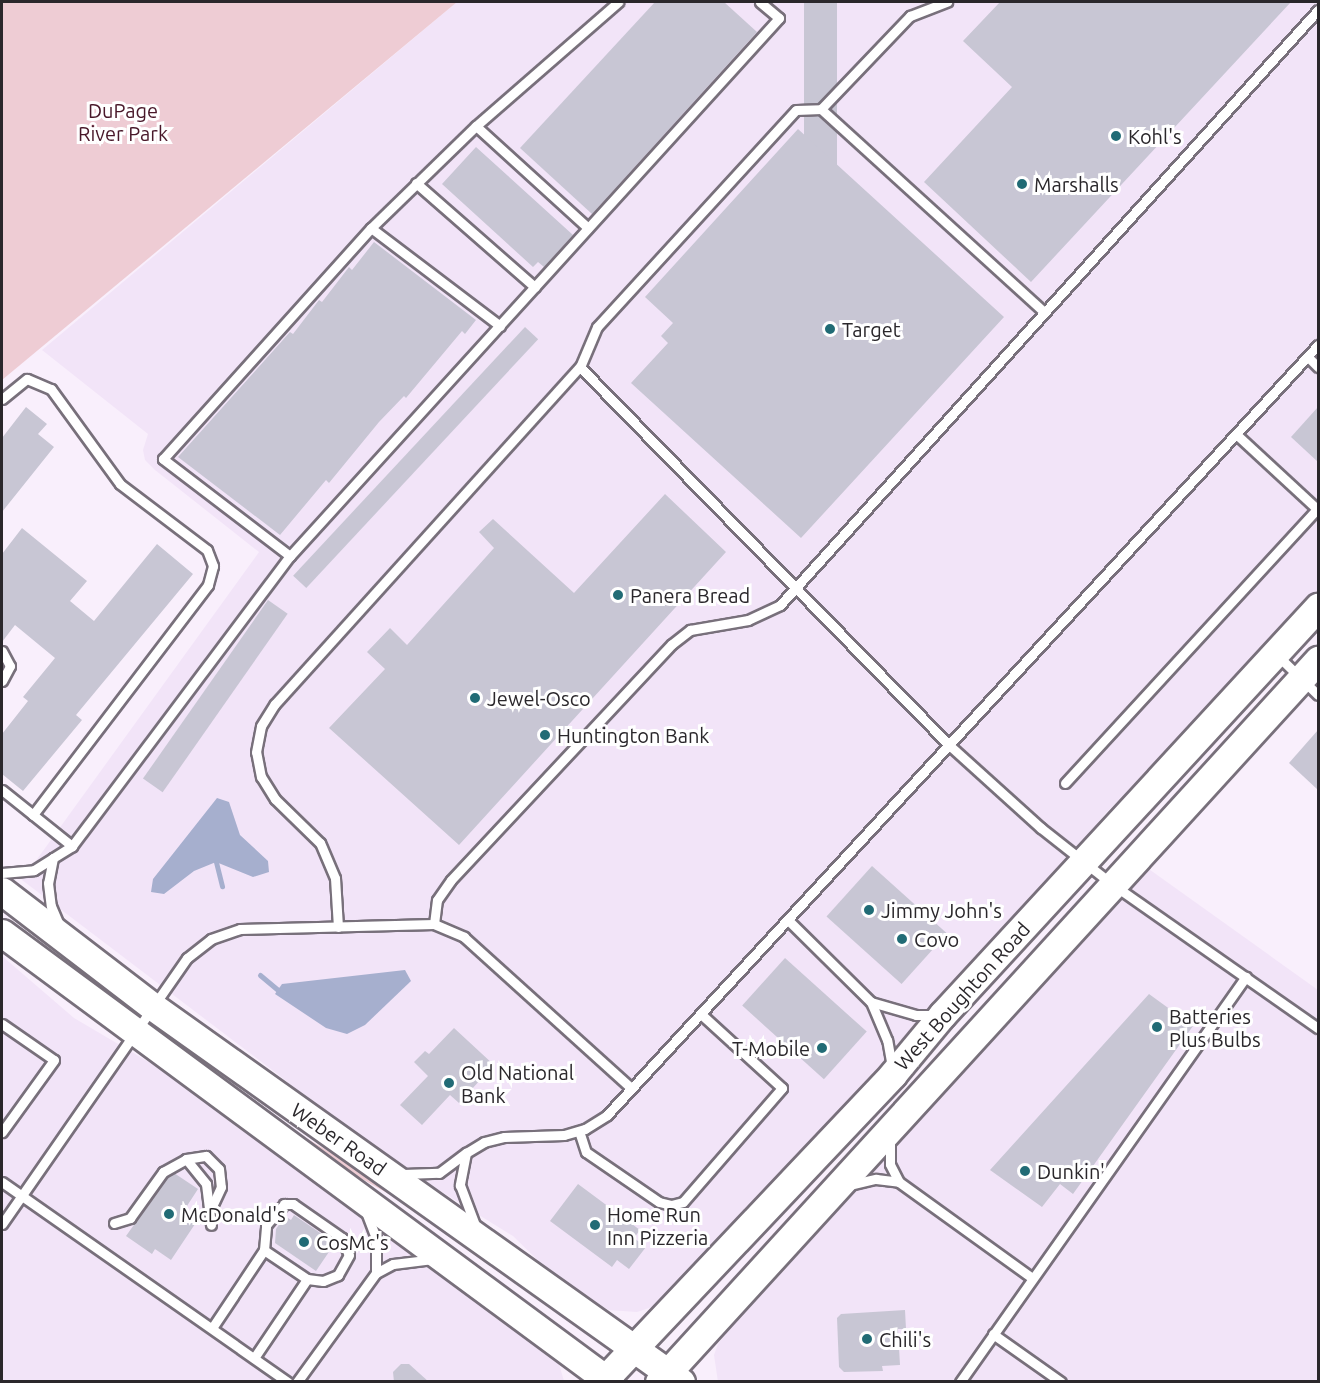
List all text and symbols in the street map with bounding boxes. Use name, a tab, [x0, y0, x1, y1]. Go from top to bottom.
park label: DuPage River Park	[78, 99, 168, 146]
place label: Kohl's	[1128, 124, 1182, 148]
marker: Kohl's	[1109, 129, 1123, 143]
place label: Marshalls	[1034, 172, 1119, 196]
marker: Marshalls	[1015, 177, 1029, 191]
place label: Target	[842, 317, 901, 341]
marker: Target	[823, 322, 837, 336]
place label: Panera Bread	[630, 583, 750, 607]
marker: Panera Bread	[611, 588, 625, 602]
place label: Jewel-Osco	[487, 686, 591, 710]
marker: Jewel-Osco	[468, 691, 482, 705]
place label: Huntington Bank	[557, 723, 709, 747]
marker: Huntington Bank	[538, 728, 552, 742]
place label: Jimmy John's	[881, 898, 1002, 922]
marker: Jimmy John's	[862, 903, 876, 917]
street label: West Boughton Road	[889, 917, 1035, 1075]
place label: Covo	[914, 927, 959, 951]
marker: Covo	[895, 932, 909, 946]
place label: Batteries Plus Bulbs	[1169, 1004, 1261, 1051]
marker: Batteries Plus Bulbs	[1150, 1020, 1164, 1034]
place label: T-Mobile	[732, 1036, 810, 1060]
marker: T-Mobile	[815, 1041, 829, 1055]
place label: Old National Bank	[461, 1060, 574, 1107]
marker: Old National Bank	[442, 1076, 456, 1090]
street label: Weber Road	[287, 1098, 391, 1180]
place label: Dunkin'	[1037, 1159, 1105, 1183]
marker: Dunkin'	[1018, 1164, 1032, 1178]
place label: McDonald's	[181, 1202, 286, 1226]
place label: Home Run Inn Pizzeria	[607, 1202, 708, 1249]
marker: McDonald's	[162, 1207, 176, 1221]
marker: Home Run Inn Pizzeria	[588, 1218, 602, 1232]
place label: CosMc's	[316, 1230, 389, 1254]
marker: CosMc's	[297, 1235, 311, 1249]
place label: Chili's	[879, 1327, 931, 1351]
marker: Chili's	[860, 1332, 874, 1346]

